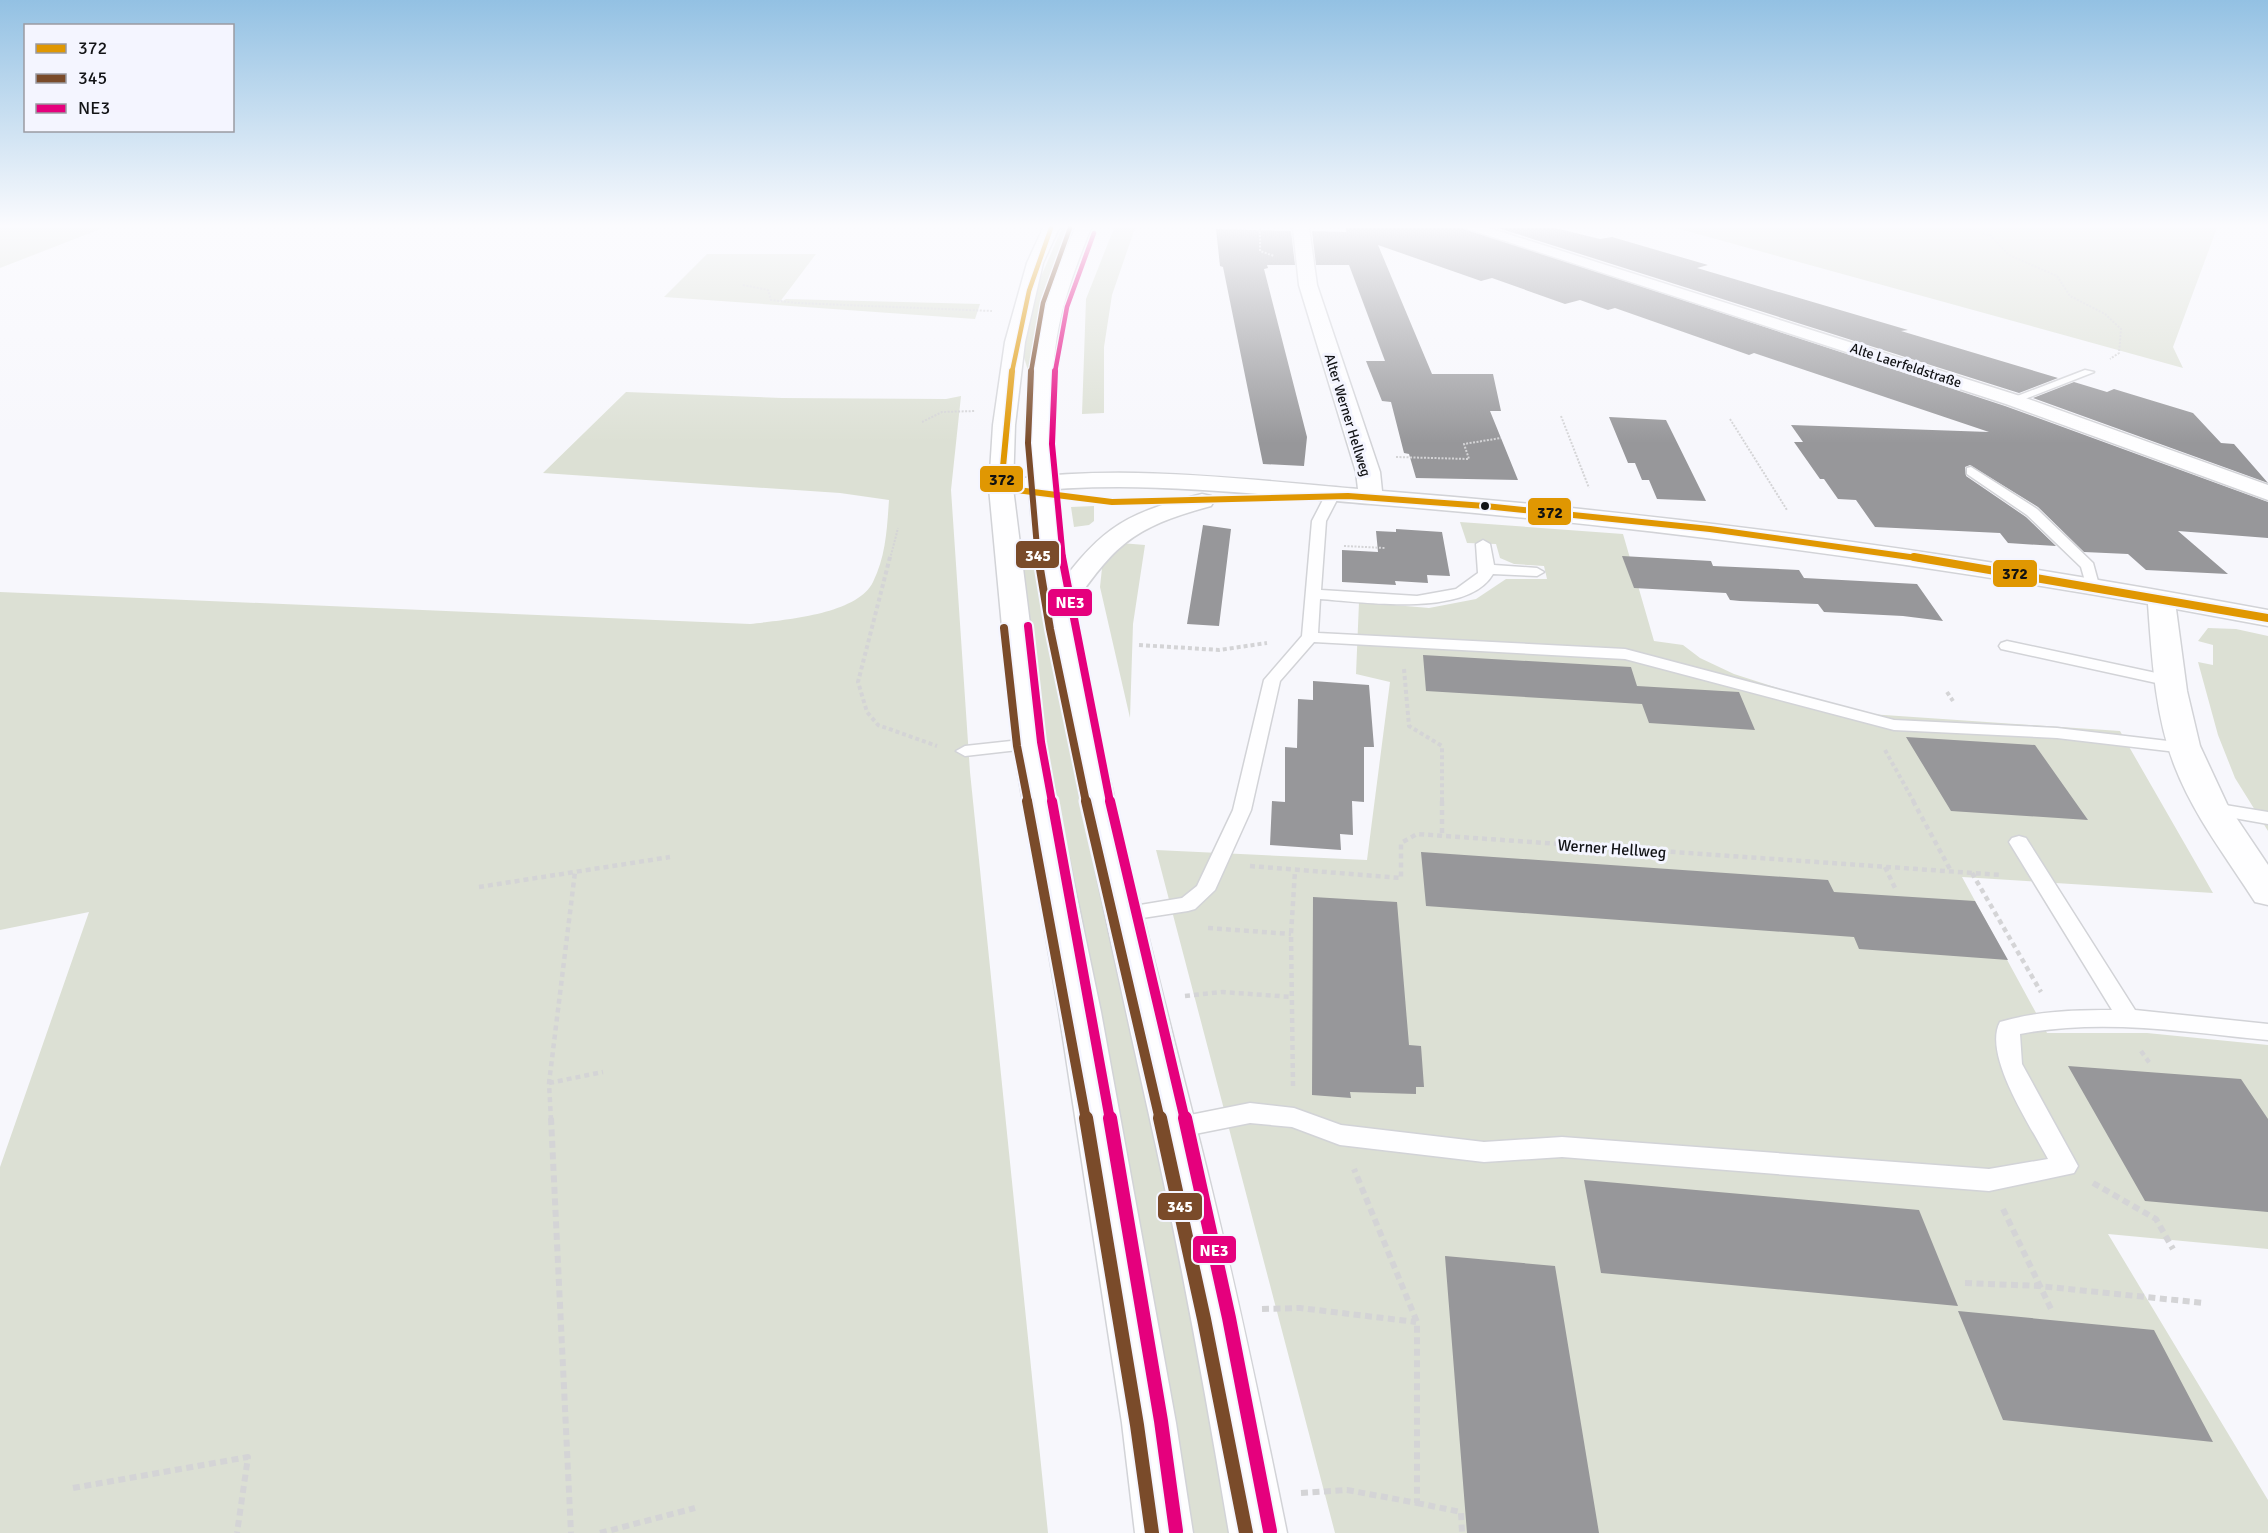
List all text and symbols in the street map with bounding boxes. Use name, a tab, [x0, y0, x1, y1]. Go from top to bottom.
legend	[24, 24, 234, 132]
text: 372	[78, 37, 107, 59]
text: 345	[78, 67, 107, 89]
text: NE3	[78, 97, 110, 119]
street label: Alte Laerfeldstraße	[1848, 339, 1964, 391]
street label: Alter Werner Hellweg	[1321, 352, 1374, 479]
line badge: 372	[979, 465, 1024, 493]
text: 372	[989, 470, 1015, 490]
line badge: 372	[1527, 497, 1572, 526]
unlabelled marker	[1479, 500, 1491, 512]
text: 372	[1537, 503, 1563, 523]
line badge: 345	[1015, 540, 1060, 569]
text: 345	[1025, 546, 1051, 566]
line badge: 372	[1992, 559, 2038, 588]
text: 372	[2002, 564, 2028, 584]
line badge: NE3	[1047, 588, 1093, 617]
text: NE3	[1056, 593, 1084, 613]
street label: Werner Hellweg	[1557, 835, 1667, 863]
line badge: 345	[1157, 1192, 1203, 1221]
text: 345	[1167, 1197, 1193, 1217]
line badge: NE3	[1192, 1235, 1237, 1264]
text: NE3	[1200, 1241, 1228, 1261]

